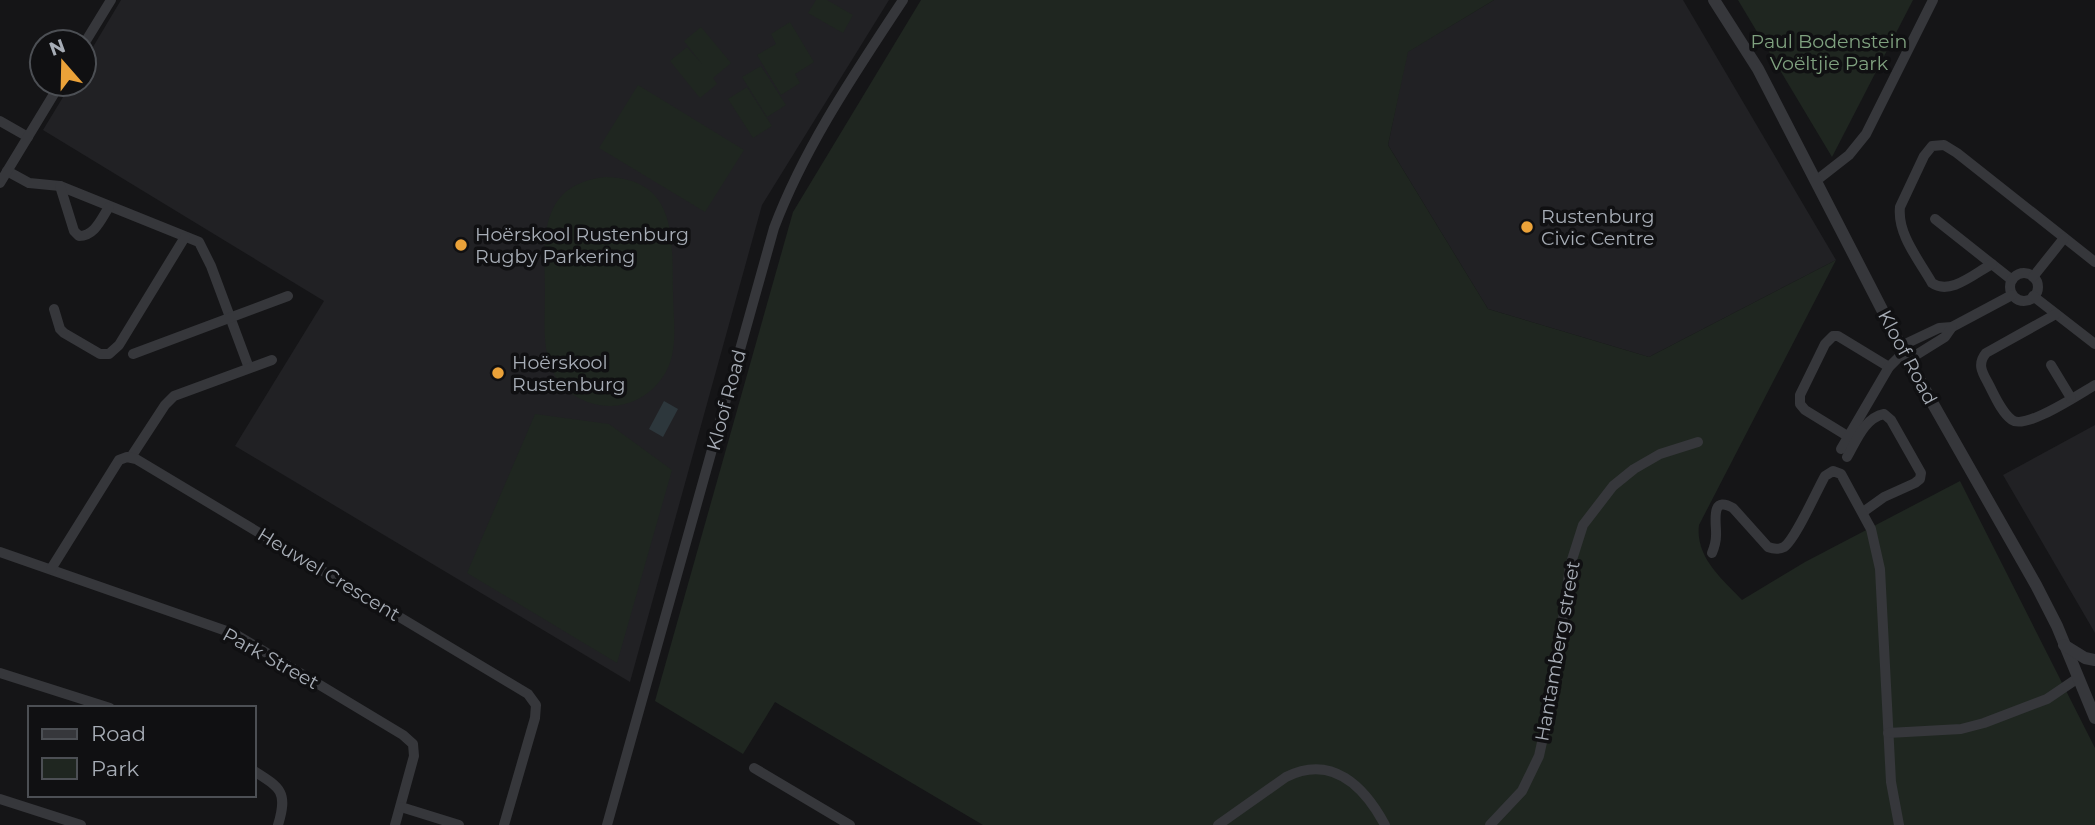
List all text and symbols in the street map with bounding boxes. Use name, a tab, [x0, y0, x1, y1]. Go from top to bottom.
north arrow	[28, 28, 98, 98]
park label: Paul Bodenstein Voëltjie Park	[1751, 30, 1907, 75]
text: N	[46, 34, 69, 61]
place label: Rustenburg Civic Centre	[1541, 205, 1655, 250]
marker: Rustenburg Civic Centre	[1519, 219, 1535, 235]
place label: Hoërskool Rustenburg Rugby Parkering	[475, 223, 689, 268]
marker: Hoërskool Rustenburg Rugby Parkering	[453, 237, 469, 253]
street label: Kloof Road	[1873, 306, 1942, 408]
street label: Kloof Road	[702, 347, 751, 453]
place label: Hoërskool Rustenburg	[512, 351, 626, 396]
marker: Hoërskool Rustenburg	[490, 365, 506, 381]
street label: Heuwel Crescent	[253, 523, 404, 626]
street label: Hantamberg street	[1530, 559, 1585, 743]
street label: Park Street	[219, 623, 323, 694]
legend	[28, 706, 256, 797]
text: Road	[91, 721, 146, 746]
text: Park	[91, 756, 139, 781]

